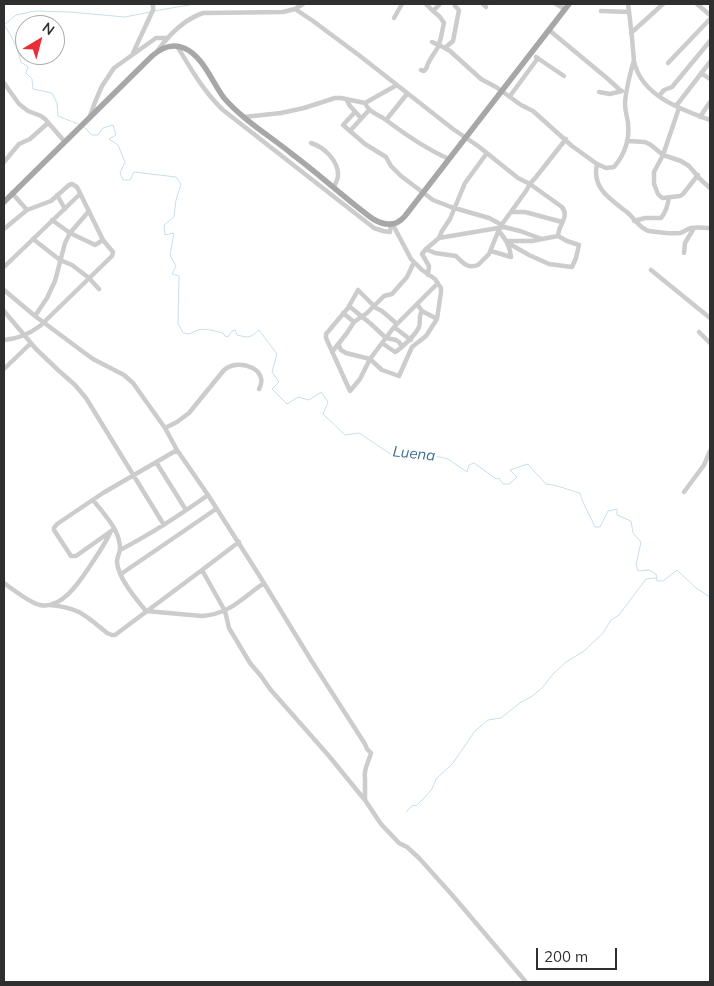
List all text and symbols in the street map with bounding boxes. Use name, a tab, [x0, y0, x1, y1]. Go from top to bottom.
north arrow	[15, 15, 65, 65]
text: N	[39, 18, 58, 39]
water label: Luena	[392, 443, 436, 465]
scale bar	[539, 938, 620, 970]
text: 200 m	[544, 947, 588, 966]

